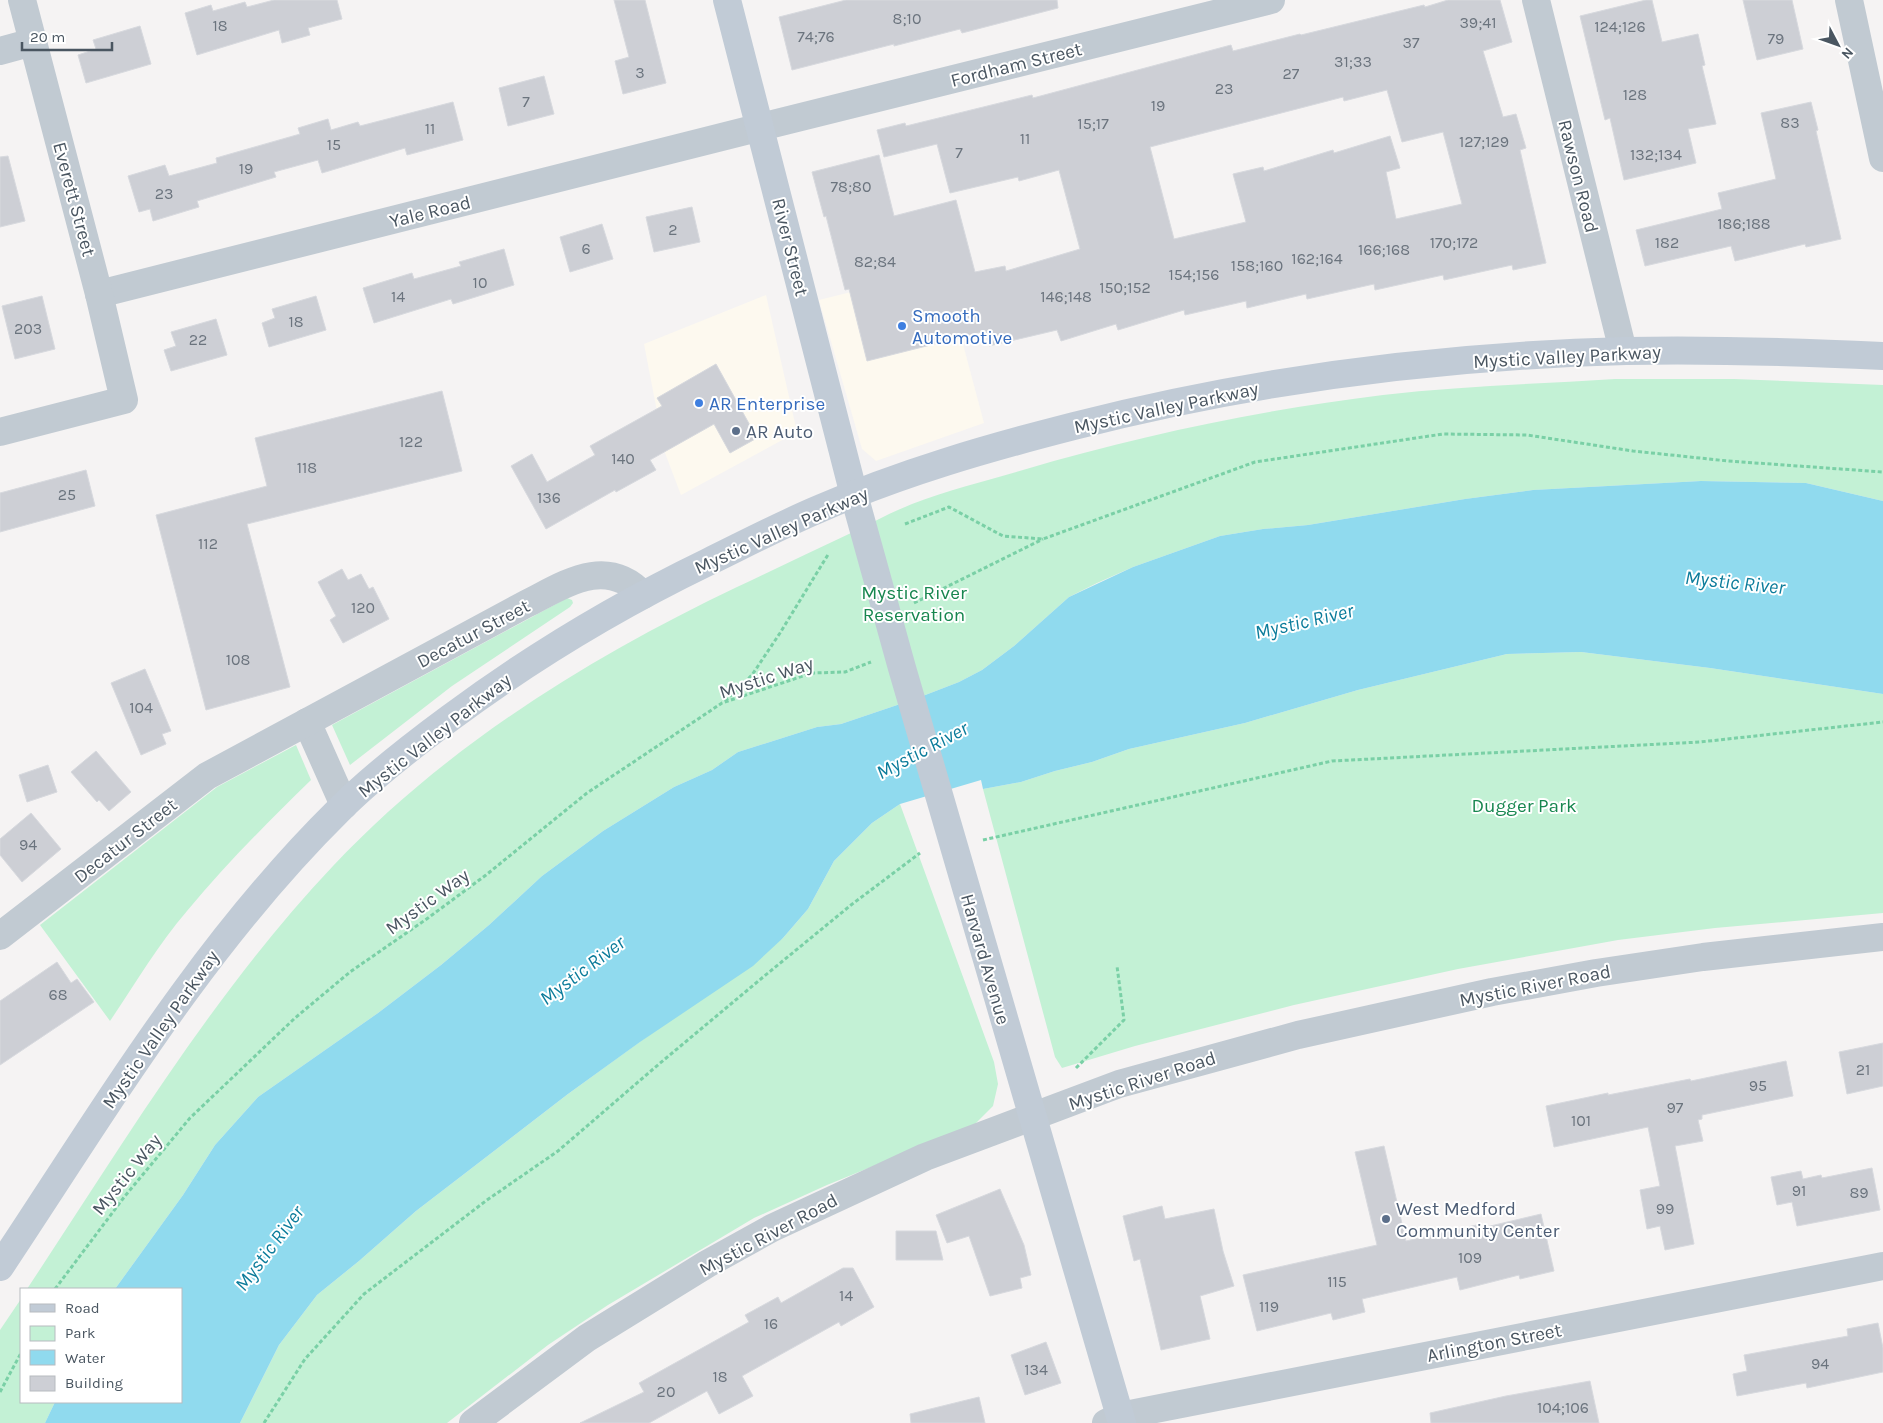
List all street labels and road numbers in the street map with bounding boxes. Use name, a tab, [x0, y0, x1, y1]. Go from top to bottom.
street label: Fordham Street	[948, 38, 1084, 92]
street label: Rawson Road	[1553, 117, 1603, 235]
street label: Everett Street	[48, 140, 100, 259]
street label: Yale Road	[387, 191, 473, 233]
street label: River Street	[767, 196, 813, 298]
street label: Mystic Valley Parkway	[1473, 341, 1662, 373]
street label: Mystic Valley Parkway	[1072, 378, 1261, 438]
street label: Mystic Valley Parkway	[691, 483, 872, 579]
street label: Decatur Street	[413, 595, 534, 673]
street label: Mystic Way	[716, 652, 816, 704]
street label: Mystic Valley Parkway	[354, 669, 516, 802]
street label: Decatur Street	[70, 794, 182, 888]
street label: Mystic Way	[382, 864, 474, 939]
street label: Harvard Avenue	[956, 891, 1014, 1027]
street label: Mystic Valley Parkway	[98, 946, 224, 1113]
street label: Mystic River Road	[1458, 961, 1613, 1011]
street label: Mystic River Road	[1066, 1047, 1219, 1115]
street label: Mystic Way	[87, 1130, 166, 1220]
street label: Mystic River Road	[695, 1189, 842, 1281]
street label: Arlington Street	[1425, 1319, 1563, 1367]

